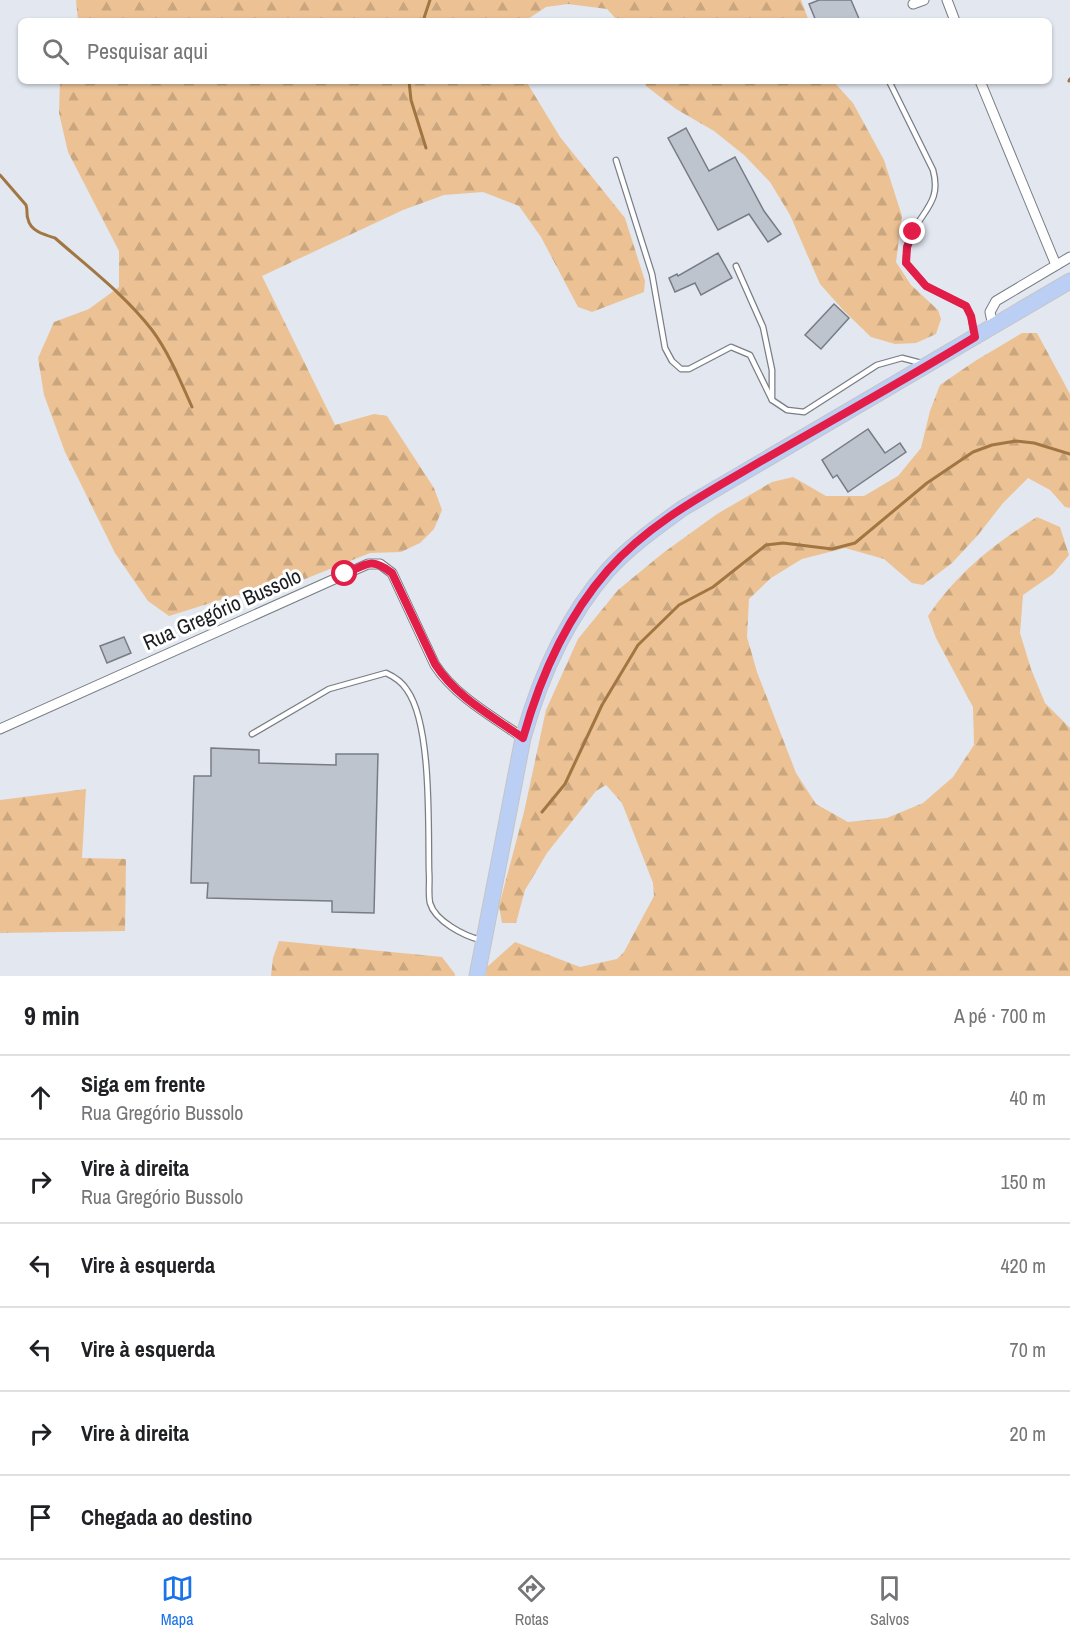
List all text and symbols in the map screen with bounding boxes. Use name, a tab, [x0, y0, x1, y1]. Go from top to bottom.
search box	[18, 18, 1052, 84]
icon: search	[39, 35, 72, 68]
text: Pesquisar aqui	[87, 36, 208, 66]
route end	[899, 218, 925, 244]
route start	[331, 560, 357, 586]
street label: Rua Gregório Bussolo	[138, 561, 306, 657]
text: 9 min	[24, 998, 80, 1033]
text: A pé · 700 m	[954, 1002, 1046, 1029]
text: Siga em frente	[81, 1069, 205, 1099]
icon: ahead	[24, 1081, 57, 1114]
text: 40 m	[1010, 1084, 1046, 1111]
text: Rua Gregório Bussolo	[81, 1099, 243, 1126]
text: Vire à direita	[81, 1153, 189, 1183]
icon: right	[24, 1165, 57, 1198]
text: 150 m	[1000, 1168, 1046, 1195]
text: Rua Gregório Bussolo	[81, 1183, 243, 1210]
icon: left	[24, 1249, 57, 1282]
text: Vire à esquerda	[81, 1250, 215, 1280]
text: 420 m	[1000, 1252, 1046, 1279]
icon: left	[24, 1333, 57, 1366]
text: Vire à esquerda	[81, 1334, 215, 1364]
text: 70 m	[1010, 1336, 1046, 1363]
icon: right	[24, 1417, 57, 1450]
text: Vire à direita	[81, 1418, 189, 1448]
text: 20 m	[1010, 1420, 1046, 1447]
icon: arrive	[24, 1501, 57, 1534]
text: Chegada ao destino	[81, 1502, 252, 1532]
tab: Mapa	[161, 1572, 194, 1630]
tab: Rotas	[515, 1572, 549, 1630]
tab: Salvos	[870, 1572, 909, 1630]

